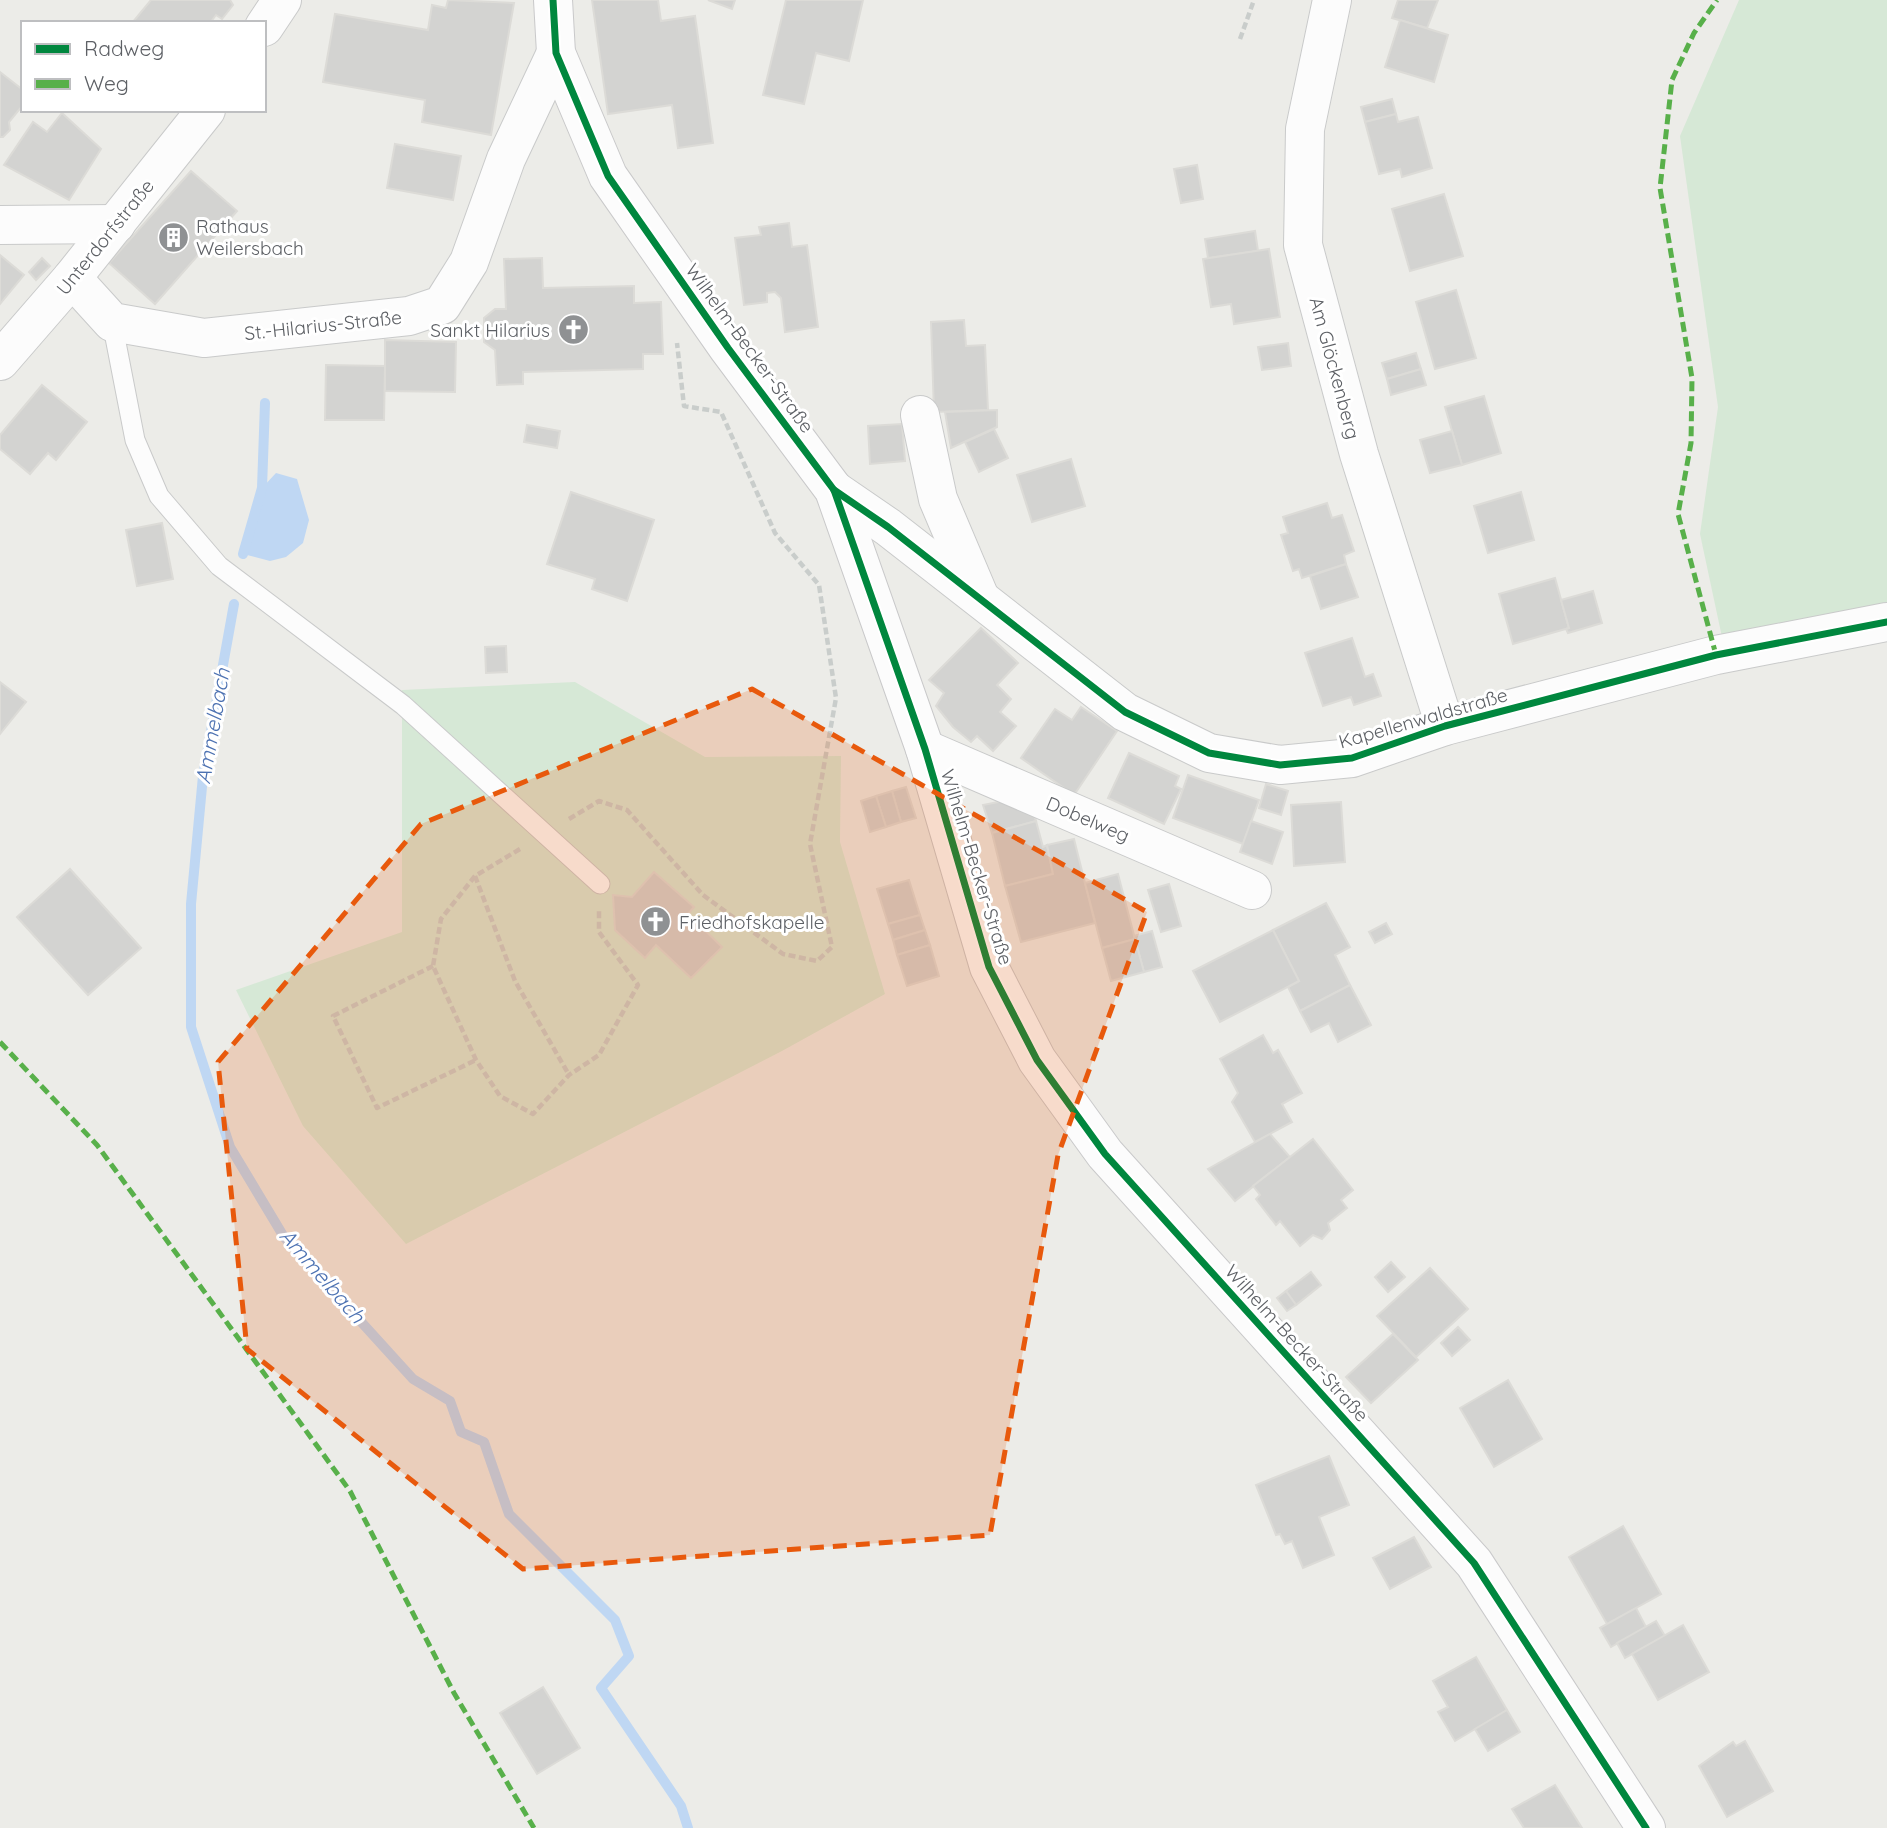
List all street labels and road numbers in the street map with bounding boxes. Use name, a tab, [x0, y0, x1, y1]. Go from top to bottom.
street label: Unterdorfstraße	[51, 174, 159, 300]
street label: Wilhelm-Becker-Straße	[680, 259, 820, 437]
street label: Am Glöckenberg	[1304, 294, 1366, 442]
street label: St.-Hilarius-Straße	[243, 305, 403, 345]
street label: Kapellenwaldstraße	[1336, 682, 1510, 754]
street label: Wilhelm-Becker-Straße	[936, 766, 1018, 968]
street label: Dobelweg	[1043, 791, 1133, 847]
street label: Wilhelm-Becker-Straße	[1220, 1259, 1374, 1427]

